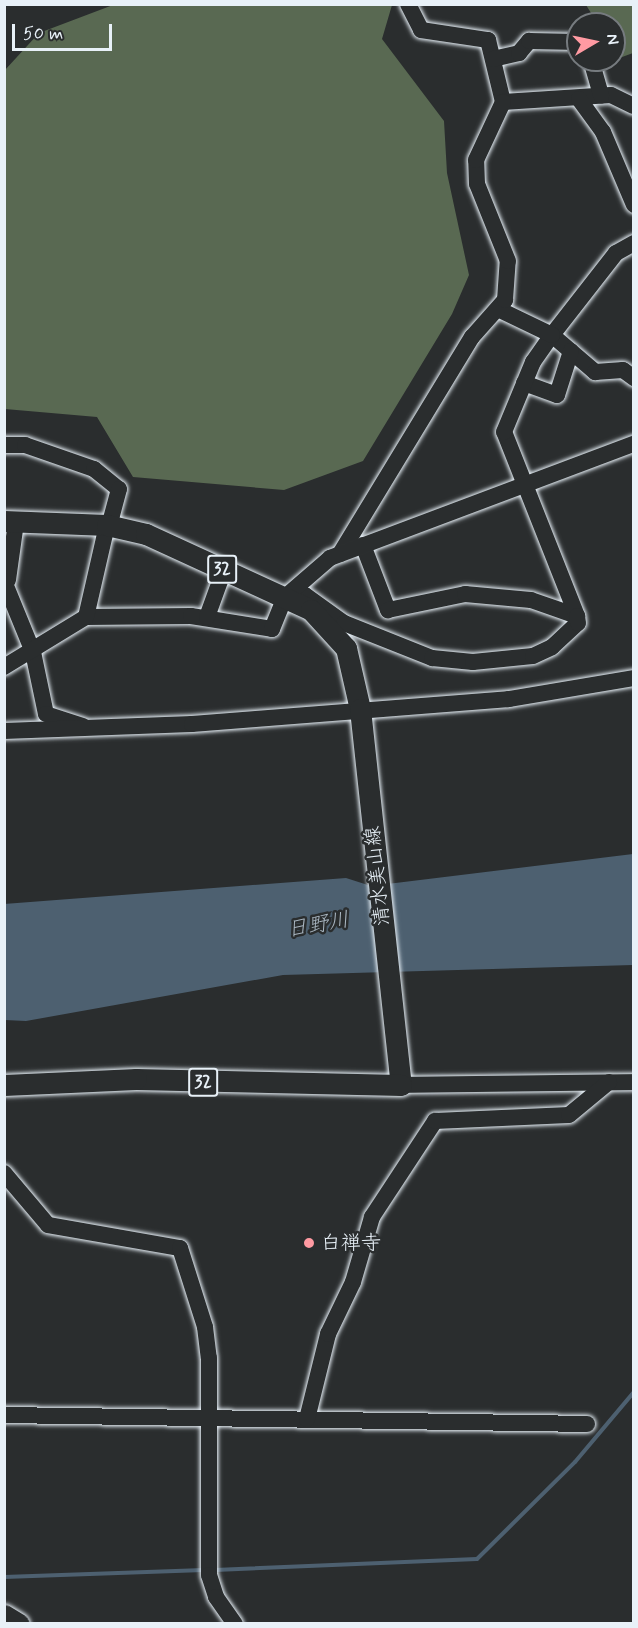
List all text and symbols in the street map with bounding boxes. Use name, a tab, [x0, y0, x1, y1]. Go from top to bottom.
scale bar	[15, 12, 116, 50]
north arrow	[566, 12, 626, 72]
text: 50 m	[23, 22, 63, 46]
text: N	[601, 33, 624, 46]
road number: 32	[207, 554, 237, 584]
street label: 清水美山線	[361, 825, 395, 927]
water label: 日野川	[285, 907, 351, 943]
road number: 32	[188, 1067, 218, 1097]
place label: 白禅寺	[321, 1231, 381, 1255]
marker: 白禅寺	[302, 1236, 316, 1250]

